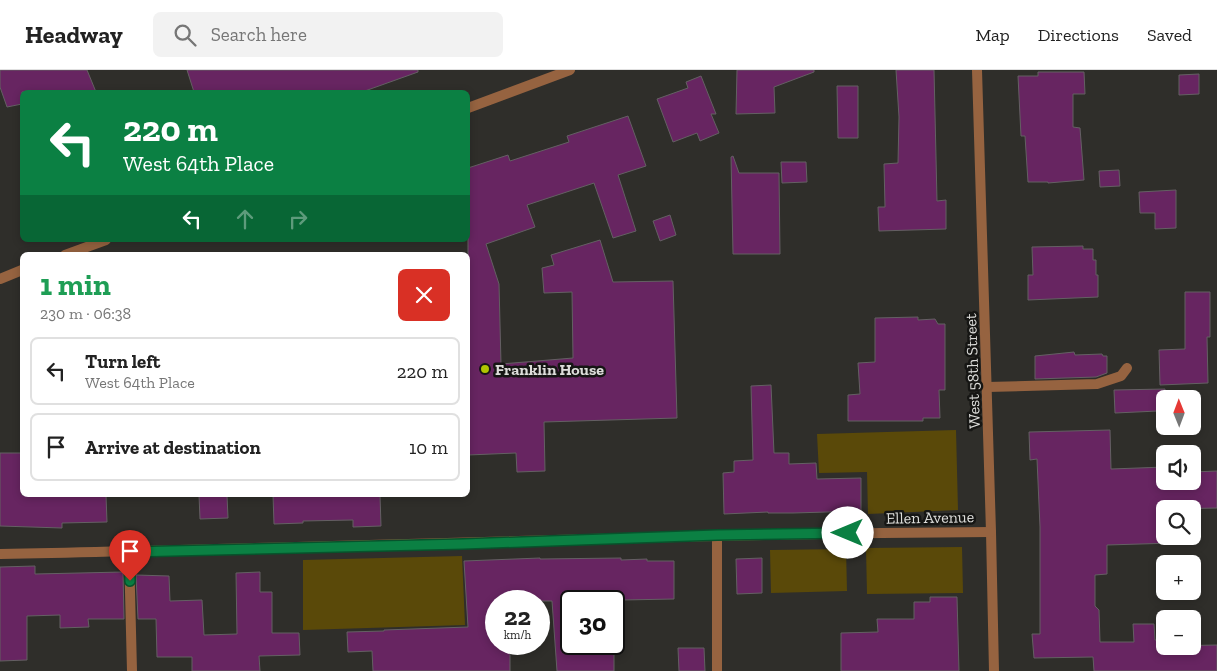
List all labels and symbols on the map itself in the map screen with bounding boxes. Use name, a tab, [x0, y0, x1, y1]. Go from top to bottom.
street label: West 58th Street	[961, 313, 984, 429]
place label: Franklin House	[495, 360, 604, 379]
marker: Franklin House	[479, 363, 491, 375]
north arrow	[1156, 390, 1201, 435]
position arrow	[821, 506, 873, 558]
street label: Ellen Avenue	[886, 507, 974, 528]
pin	[109, 530, 151, 581]
speed limit sign: 30	[560, 590, 625, 655]

